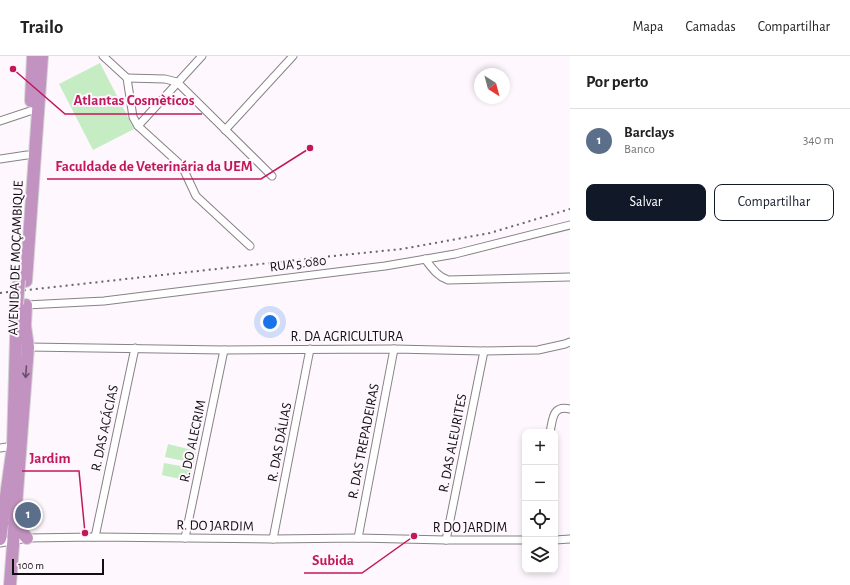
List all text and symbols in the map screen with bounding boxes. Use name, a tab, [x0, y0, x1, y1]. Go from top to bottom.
text: Trailo	[20, 18, 63, 37]
text: Mapa	[633, 20, 663, 34]
text: Camadas	[685, 20, 736, 34]
text: Compartilhar	[758, 20, 830, 34]
north arrow	[474, 68, 510, 104]
text: Por perto	[586, 73, 649, 90]
callout: Atlantas Cosmèticos	[65, 87, 202, 114]
text: Atlantas Cosmèticos	[74, 93, 195, 108]
text: Barclays	[624, 125, 674, 140]
text: 1	[597, 134, 601, 147]
text: 340 m	[803, 134, 834, 147]
text: Banco	[624, 143, 655, 156]
callout: Faculdade de Veterinária da UEM	[47, 152, 261, 179]
text: Faculdade de Veterinária da UEM	[55, 159, 253, 174]
street label: AVENIDA DE MOÇAMBIQUE	[6, 180, 26, 336]
button: Salvar	[586, 184, 706, 221]
button: Compartilhar	[714, 184, 834, 221]
street label: RUA 5.080	[269, 254, 327, 274]
your location	[260, 312, 280, 332]
street label: R. DA AGRICULTURA	[291, 330, 403, 344]
one-way arrow	[22, 365, 29, 378]
street label: R. DAS TREPADEIRAS	[346, 382, 382, 500]
street label: R. DAS ACÁCIAS	[86, 383, 121, 473]
street label: R. DAS ALEURITES	[437, 393, 469, 494]
street label: R. DO ALECRIM	[177, 399, 209, 484]
street label: R. DAS DÁLIAS	[262, 401, 295, 483]
map controls	[522, 429, 558, 573]
button: +	[522, 429, 558, 465]
callout: Jardim	[22, 444, 79, 471]
text: Jardim	[29, 451, 71, 466]
button: −	[522, 465, 558, 501]
pin: 1	[15, 500, 41, 530]
button: locate	[522, 501, 558, 537]
street label: R. DO JARDIM	[176, 518, 254, 534]
street label: R DO JARDIM	[433, 521, 507, 535]
button: layers	[522, 537, 558, 573]
callout: Subida	[304, 546, 362, 573]
text: Subida	[312, 553, 354, 568]
scale bar	[12, 557, 104, 576]
text: 100 m	[18, 560, 44, 571]

